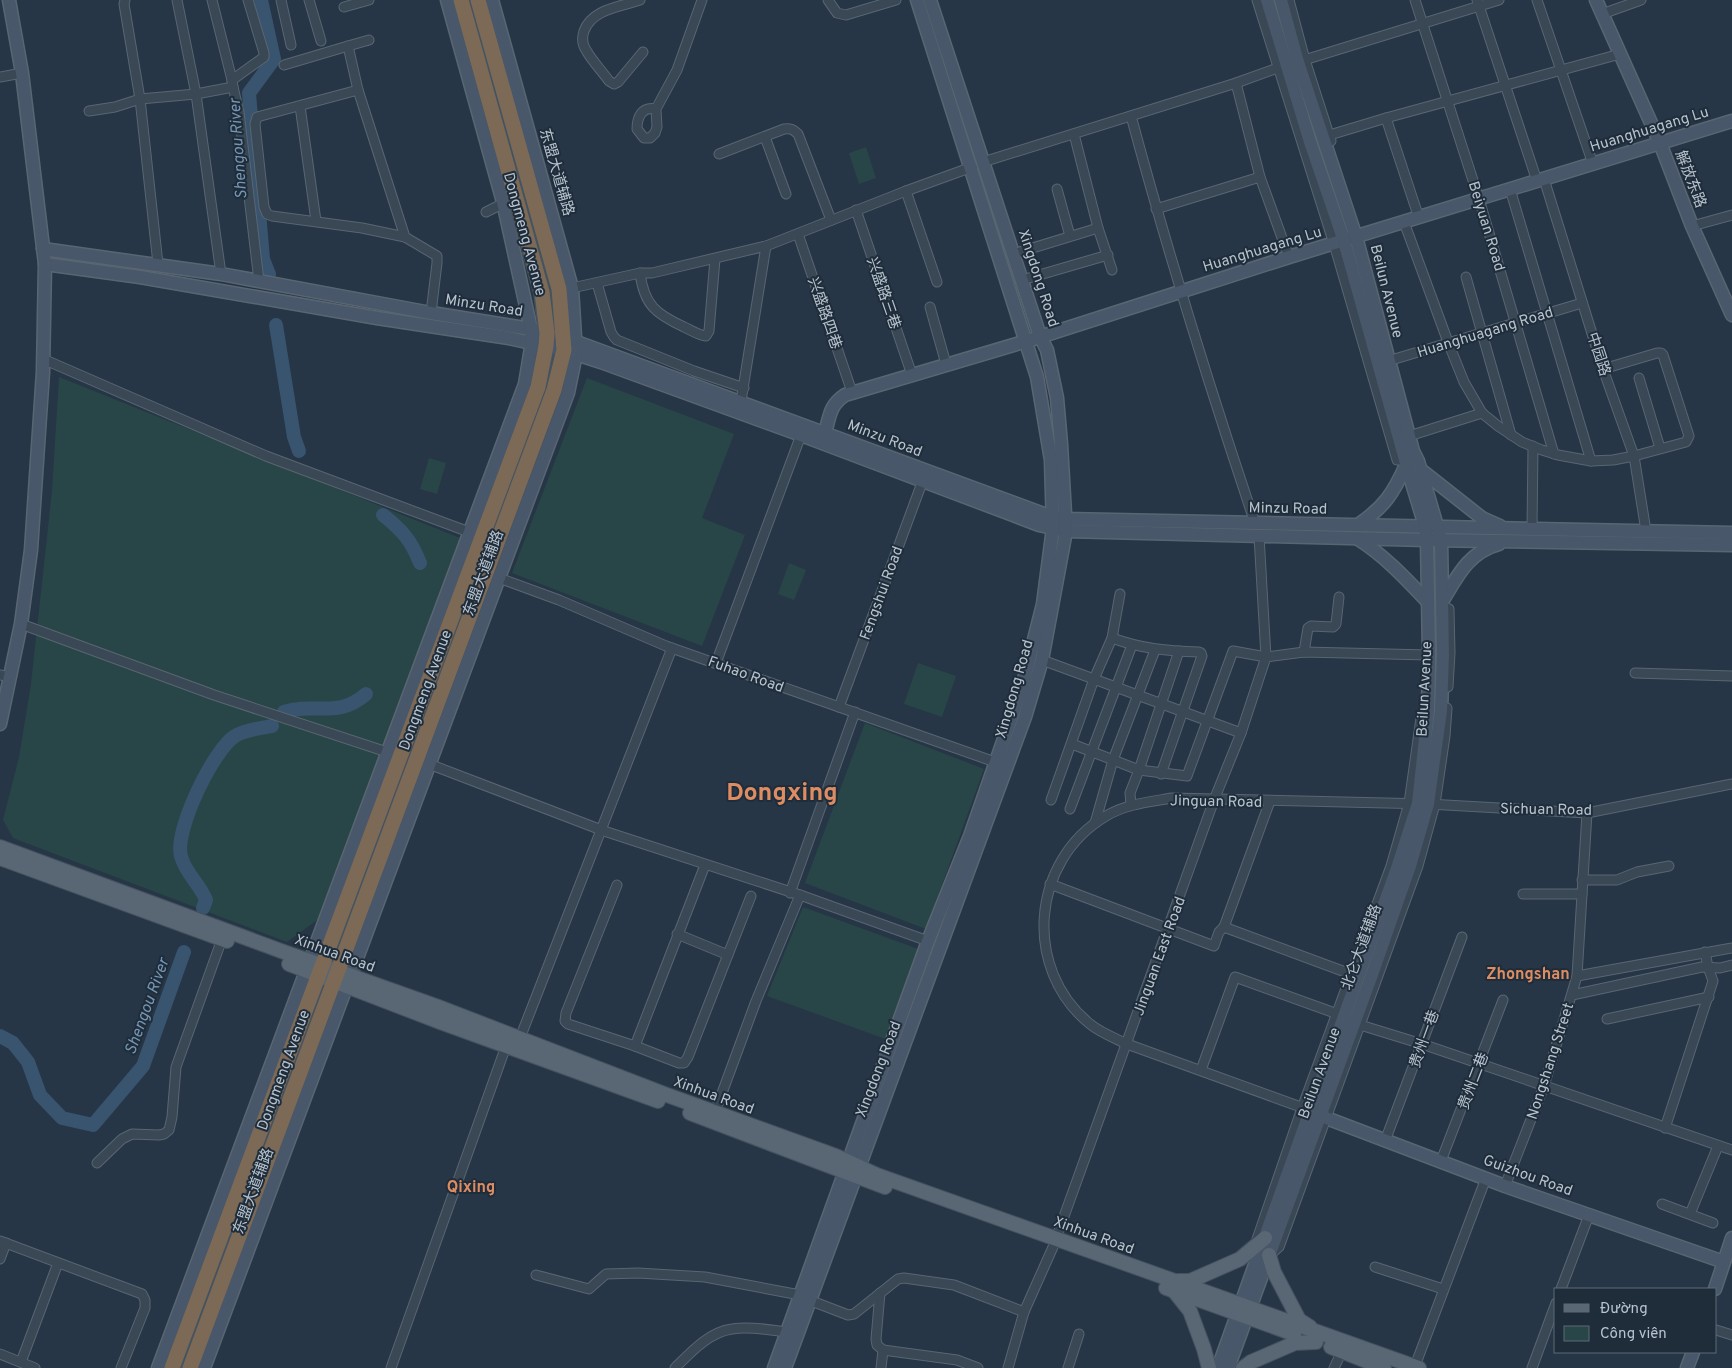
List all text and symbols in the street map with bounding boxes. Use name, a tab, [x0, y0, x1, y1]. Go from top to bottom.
water label: Shengou River	[225, 96, 252, 200]
street label: Huanghuagang Lu	[1588, 103, 1711, 158]
street label: 东盟大道辅路	[534, 127, 577, 218]
street label: 解放东路	[1670, 148, 1709, 211]
street label: Dongmeng Avenue	[498, 171, 549, 298]
street label: Beiyuan Road	[1463, 179, 1508, 274]
street label: Huanghuagang Lu	[1201, 223, 1324, 278]
street label: Xingdong Road	[1013, 227, 1062, 330]
street label: Beilun Avenue	[1365, 243, 1406, 340]
street label: 兴盛路三巷	[861, 255, 905, 332]
street label: 兴盛路四巷	[802, 275, 846, 352]
street label: Minzu Road	[443, 291, 524, 322]
street label: Huanghuagang Road	[1415, 304, 1556, 363]
street label: 中园路	[1582, 330, 1614, 379]
street label: Minzu Road	[844, 416, 925, 462]
street label: Minzu Road	[1249, 499, 1327, 520]
street label: 东盟大道辅路	[460, 528, 509, 619]
street label: Fengshui Road	[857, 544, 908, 643]
street label: Dongmeng Avenue	[396, 628, 457, 753]
street label: Xingdong Road	[992, 638, 1039, 741]
street label: Beilun Avenue	[1414, 641, 1437, 737]
street label: Fuhao Road	[705, 653, 786, 698]
district label: Dongxing	[726, 778, 838, 810]
street label: Jinguan Road	[1170, 792, 1262, 813]
street label: Sichuan Road	[1500, 800, 1592, 821]
street label: Jinguan East Road	[1130, 894, 1191, 1019]
street label: 北仑大道辅路	[1337, 902, 1387, 993]
street label: Xinhua Road	[292, 931, 377, 978]
water label: Shengou River	[121, 954, 175, 1058]
district label: Zhongshan	[1486, 965, 1570, 985]
street label: Nongshang Street	[1524, 1001, 1579, 1122]
street label: Dongmeng Avenue	[254, 1008, 315, 1133]
street label: 贵州一巷	[1405, 1008, 1445, 1071]
street label: Xingdong Road	[852, 1019, 906, 1120]
street label: Beilun Avenue	[1295, 1025, 1346, 1122]
street label: 贵州二巷	[1454, 1050, 1494, 1113]
street label: Xinhua Road	[671, 1073, 756, 1120]
street label: 东盟大道辅路	[230, 1146, 279, 1237]
street label: Guizhou Road	[1480, 1151, 1575, 1201]
district label: Qixing	[447, 1178, 495, 1198]
street label: Xinhua Road	[1051, 1213, 1136, 1260]
legend	[1554, 1288, 1717, 1353]
text: Đường	[1600, 1300, 1648, 1319]
text: Công viên	[1600, 1325, 1667, 1344]

